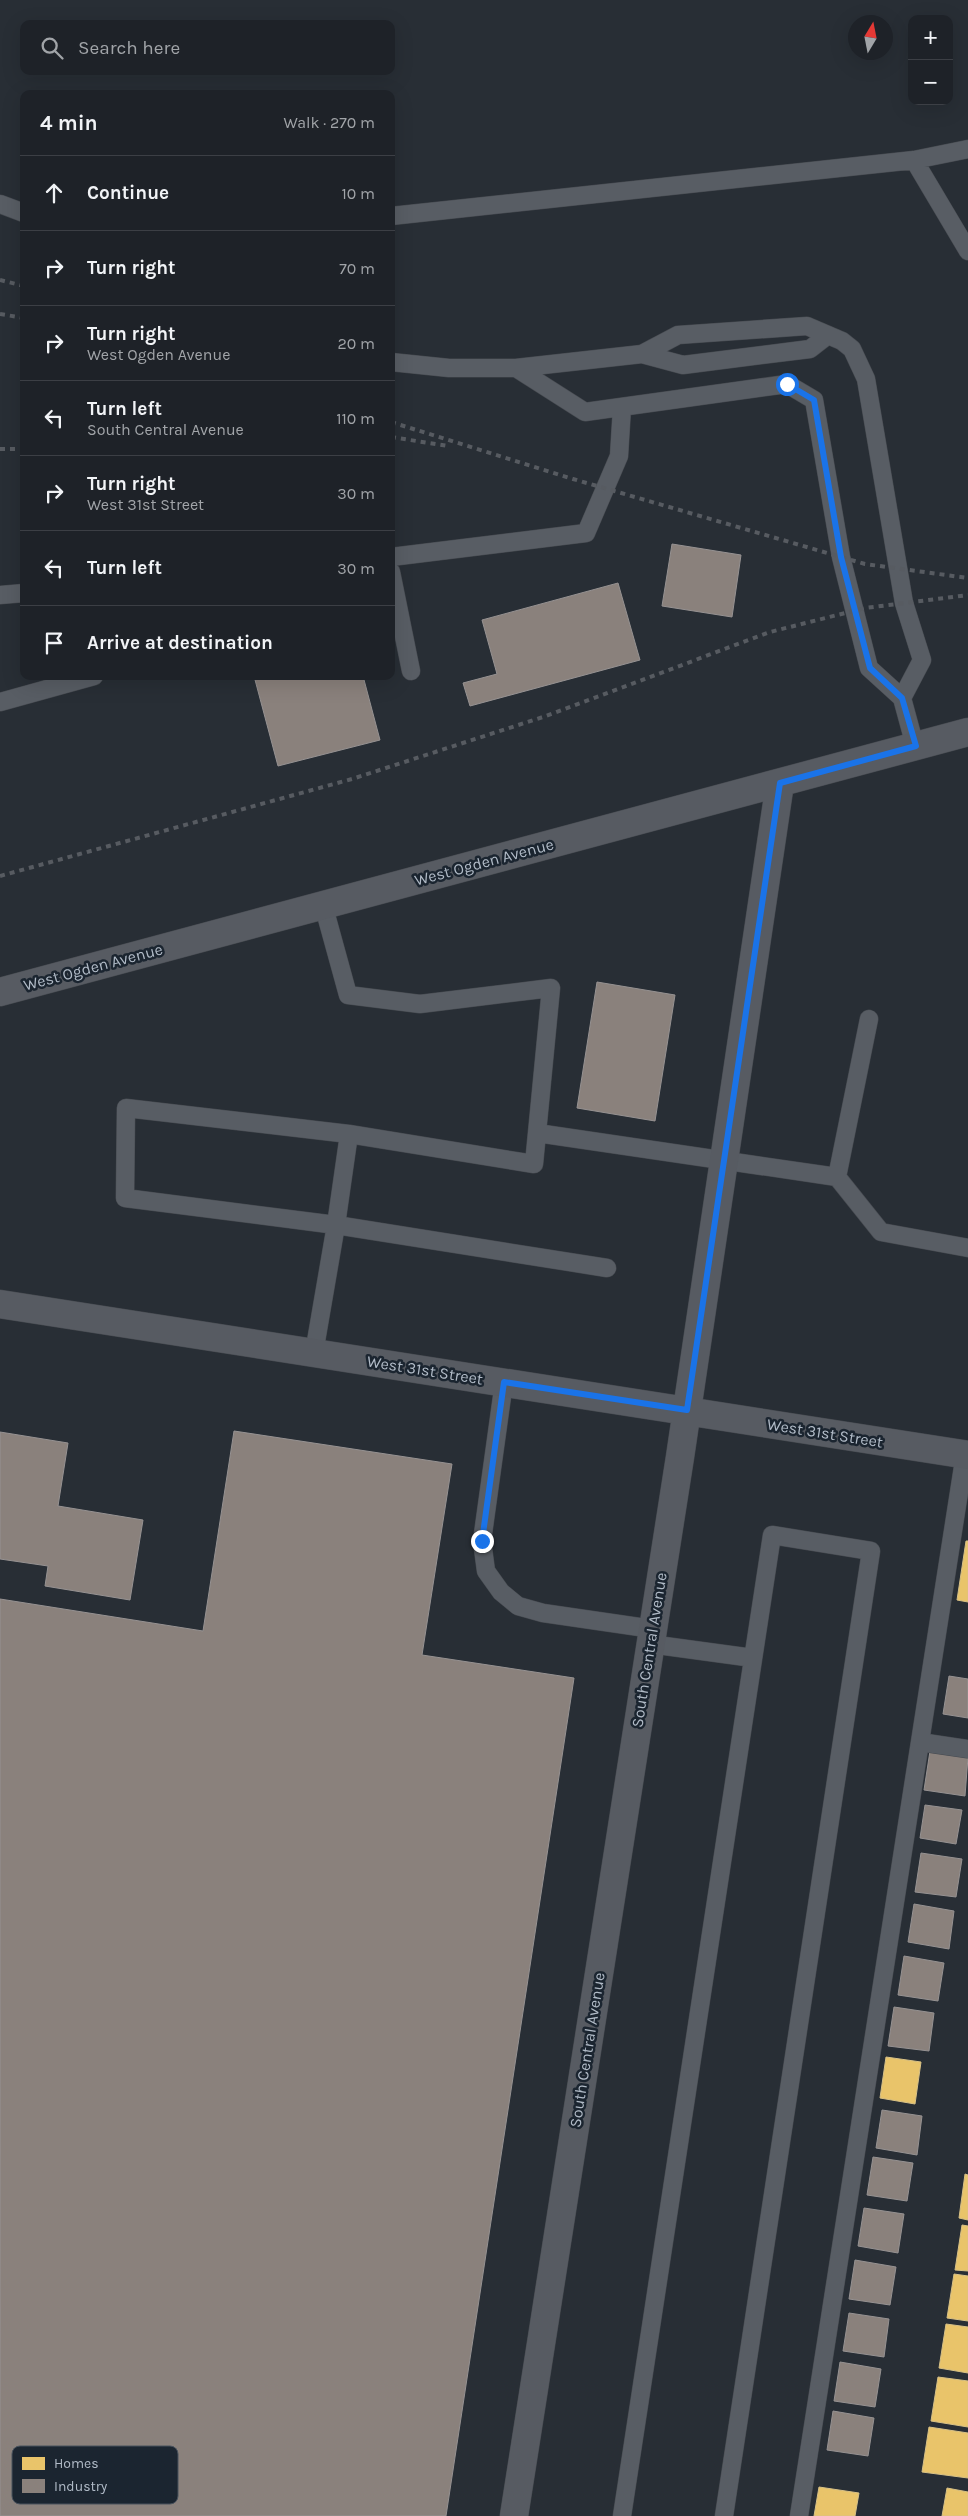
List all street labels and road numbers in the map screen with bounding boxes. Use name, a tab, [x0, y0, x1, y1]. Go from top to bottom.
street label: West Ogden Avenue	[412, 834, 556, 890]
street label: West Ogden Avenue	[21, 939, 165, 995]
street label: West 31st Street	[366, 1351, 484, 1389]
street label: West 31st Street	[766, 1414, 884, 1452]
street label: South Central Avenue	[627, 1571, 671, 1729]
street label: South Central Avenue	[565, 1971, 609, 2129]

